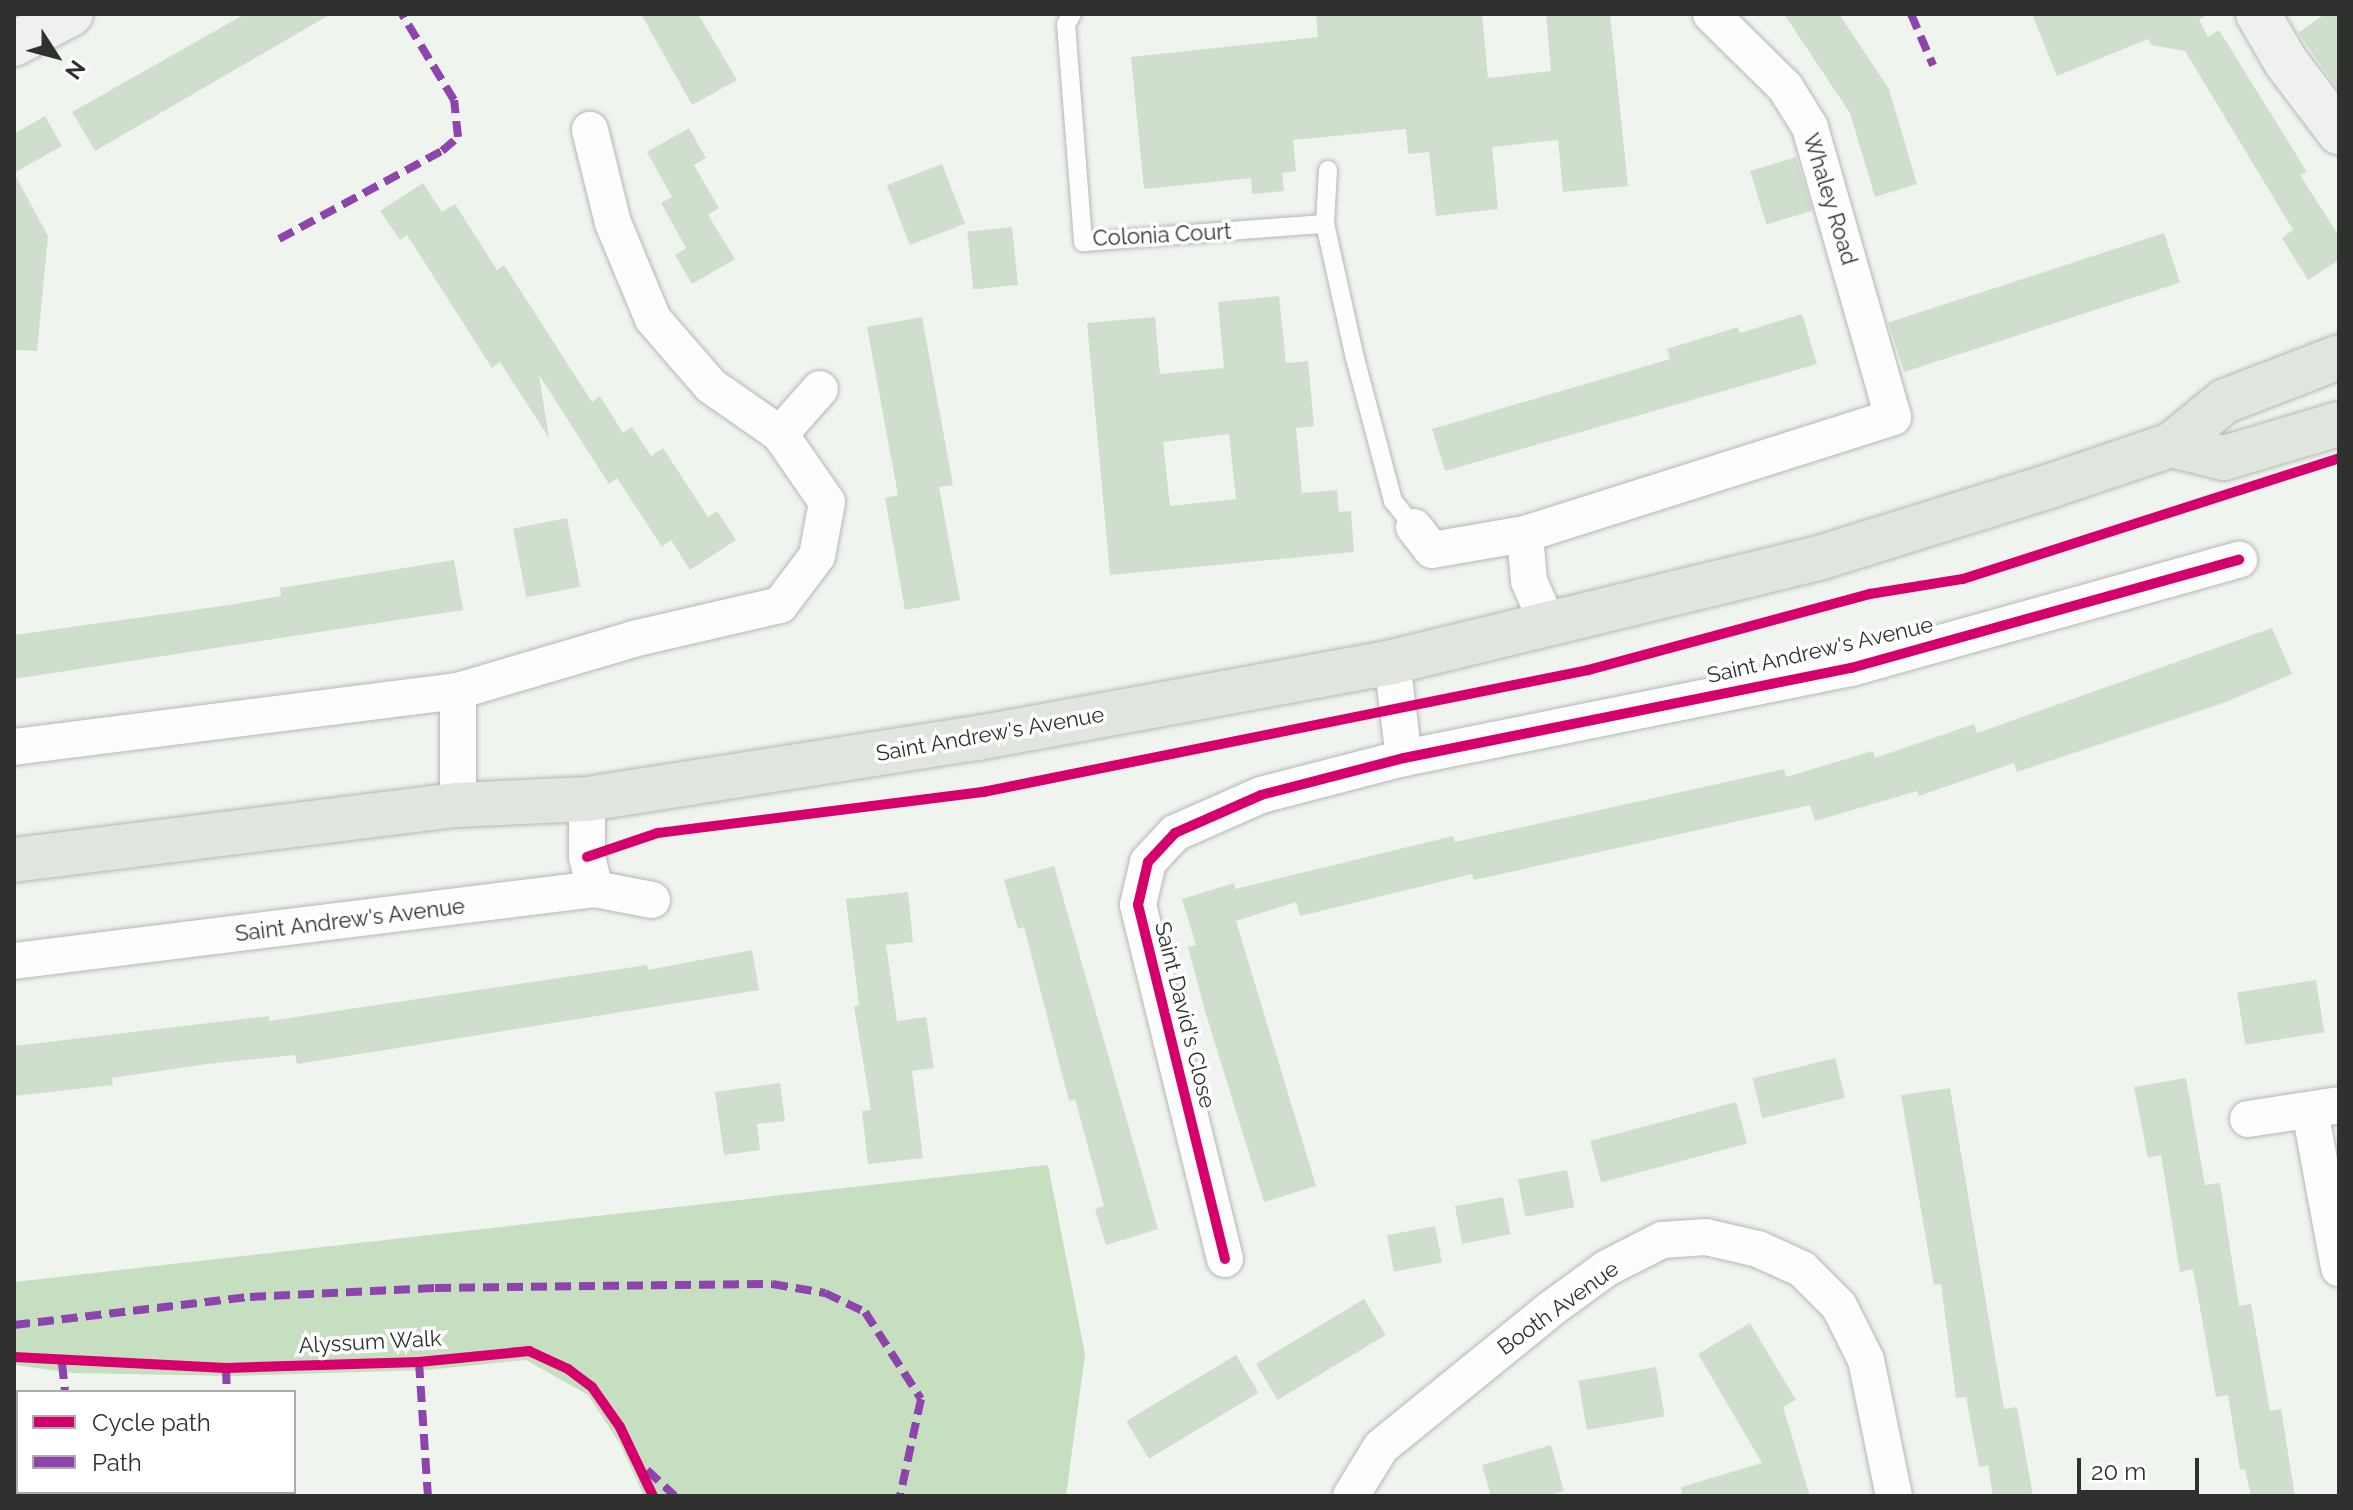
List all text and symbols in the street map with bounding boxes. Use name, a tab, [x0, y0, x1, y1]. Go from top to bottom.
north arrow	[16, 16, 96, 96]
text: N	[60, 56, 91, 85]
street label: Whaley Road	[1797, 130, 1863, 268]
street label: Colonia Court	[1092, 218, 1232, 252]
street label: Saint Andrew's Avenue	[1704, 611, 1936, 689]
street label: Saint Andrew's Avenue	[873, 701, 1107, 767]
street label: Saint Andrew's Avenue	[233, 893, 467, 947]
street label: Saint David's Close	[1149, 919, 1221, 1111]
street label: Booth Avenue	[1492, 1255, 1624, 1361]
street label: Alyssum Walk	[298, 1325, 442, 1359]
legend	[16, 1390, 296, 1494]
text: Cycle path	[92, 1408, 211, 1437]
scale bar	[2081, 1442, 2203, 1492]
text: Path	[92, 1448, 142, 1477]
text: 20 m	[2091, 1457, 2146, 1486]

